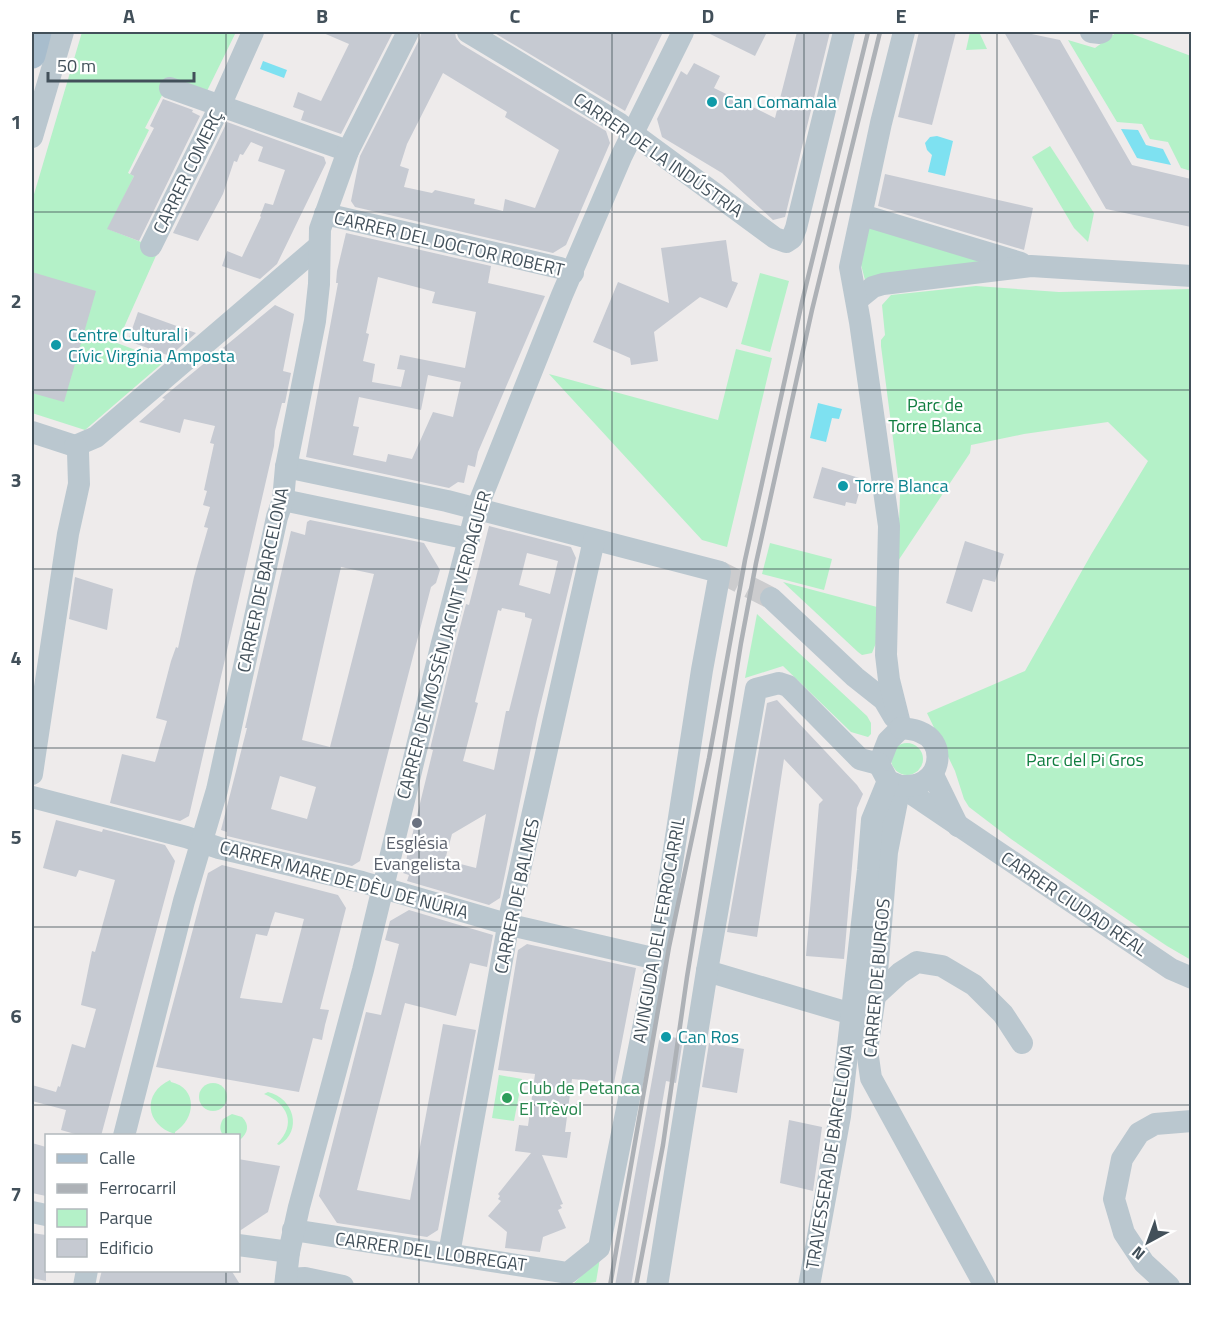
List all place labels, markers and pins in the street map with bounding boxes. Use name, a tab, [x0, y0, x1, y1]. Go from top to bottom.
place label: Can Comamala	[724, 88, 837, 115]
marker: Can Comamala	[705, 95, 719, 109]
place label: Centre Cultural i Cívic Virgínia Amposta	[68, 321, 235, 369]
marker: Centre Cultural i Cívic Virgínia Amposta	[49, 338, 63, 352]
place label: Torre Blanca	[855, 472, 948, 499]
marker: Torre Blanca	[836, 479, 850, 493]
marker: Església Evangelista	[410, 816, 424, 830]
place label: Església Evangelista	[373, 829, 461, 877]
place label: Can Ros	[678, 1023, 739, 1050]
marker: Can Ros	[659, 1030, 673, 1044]
place label: Club de Petanca El Trèvol	[519, 1074, 640, 1122]
marker: Club de Petanca El Trèvol	[500, 1091, 514, 1105]

